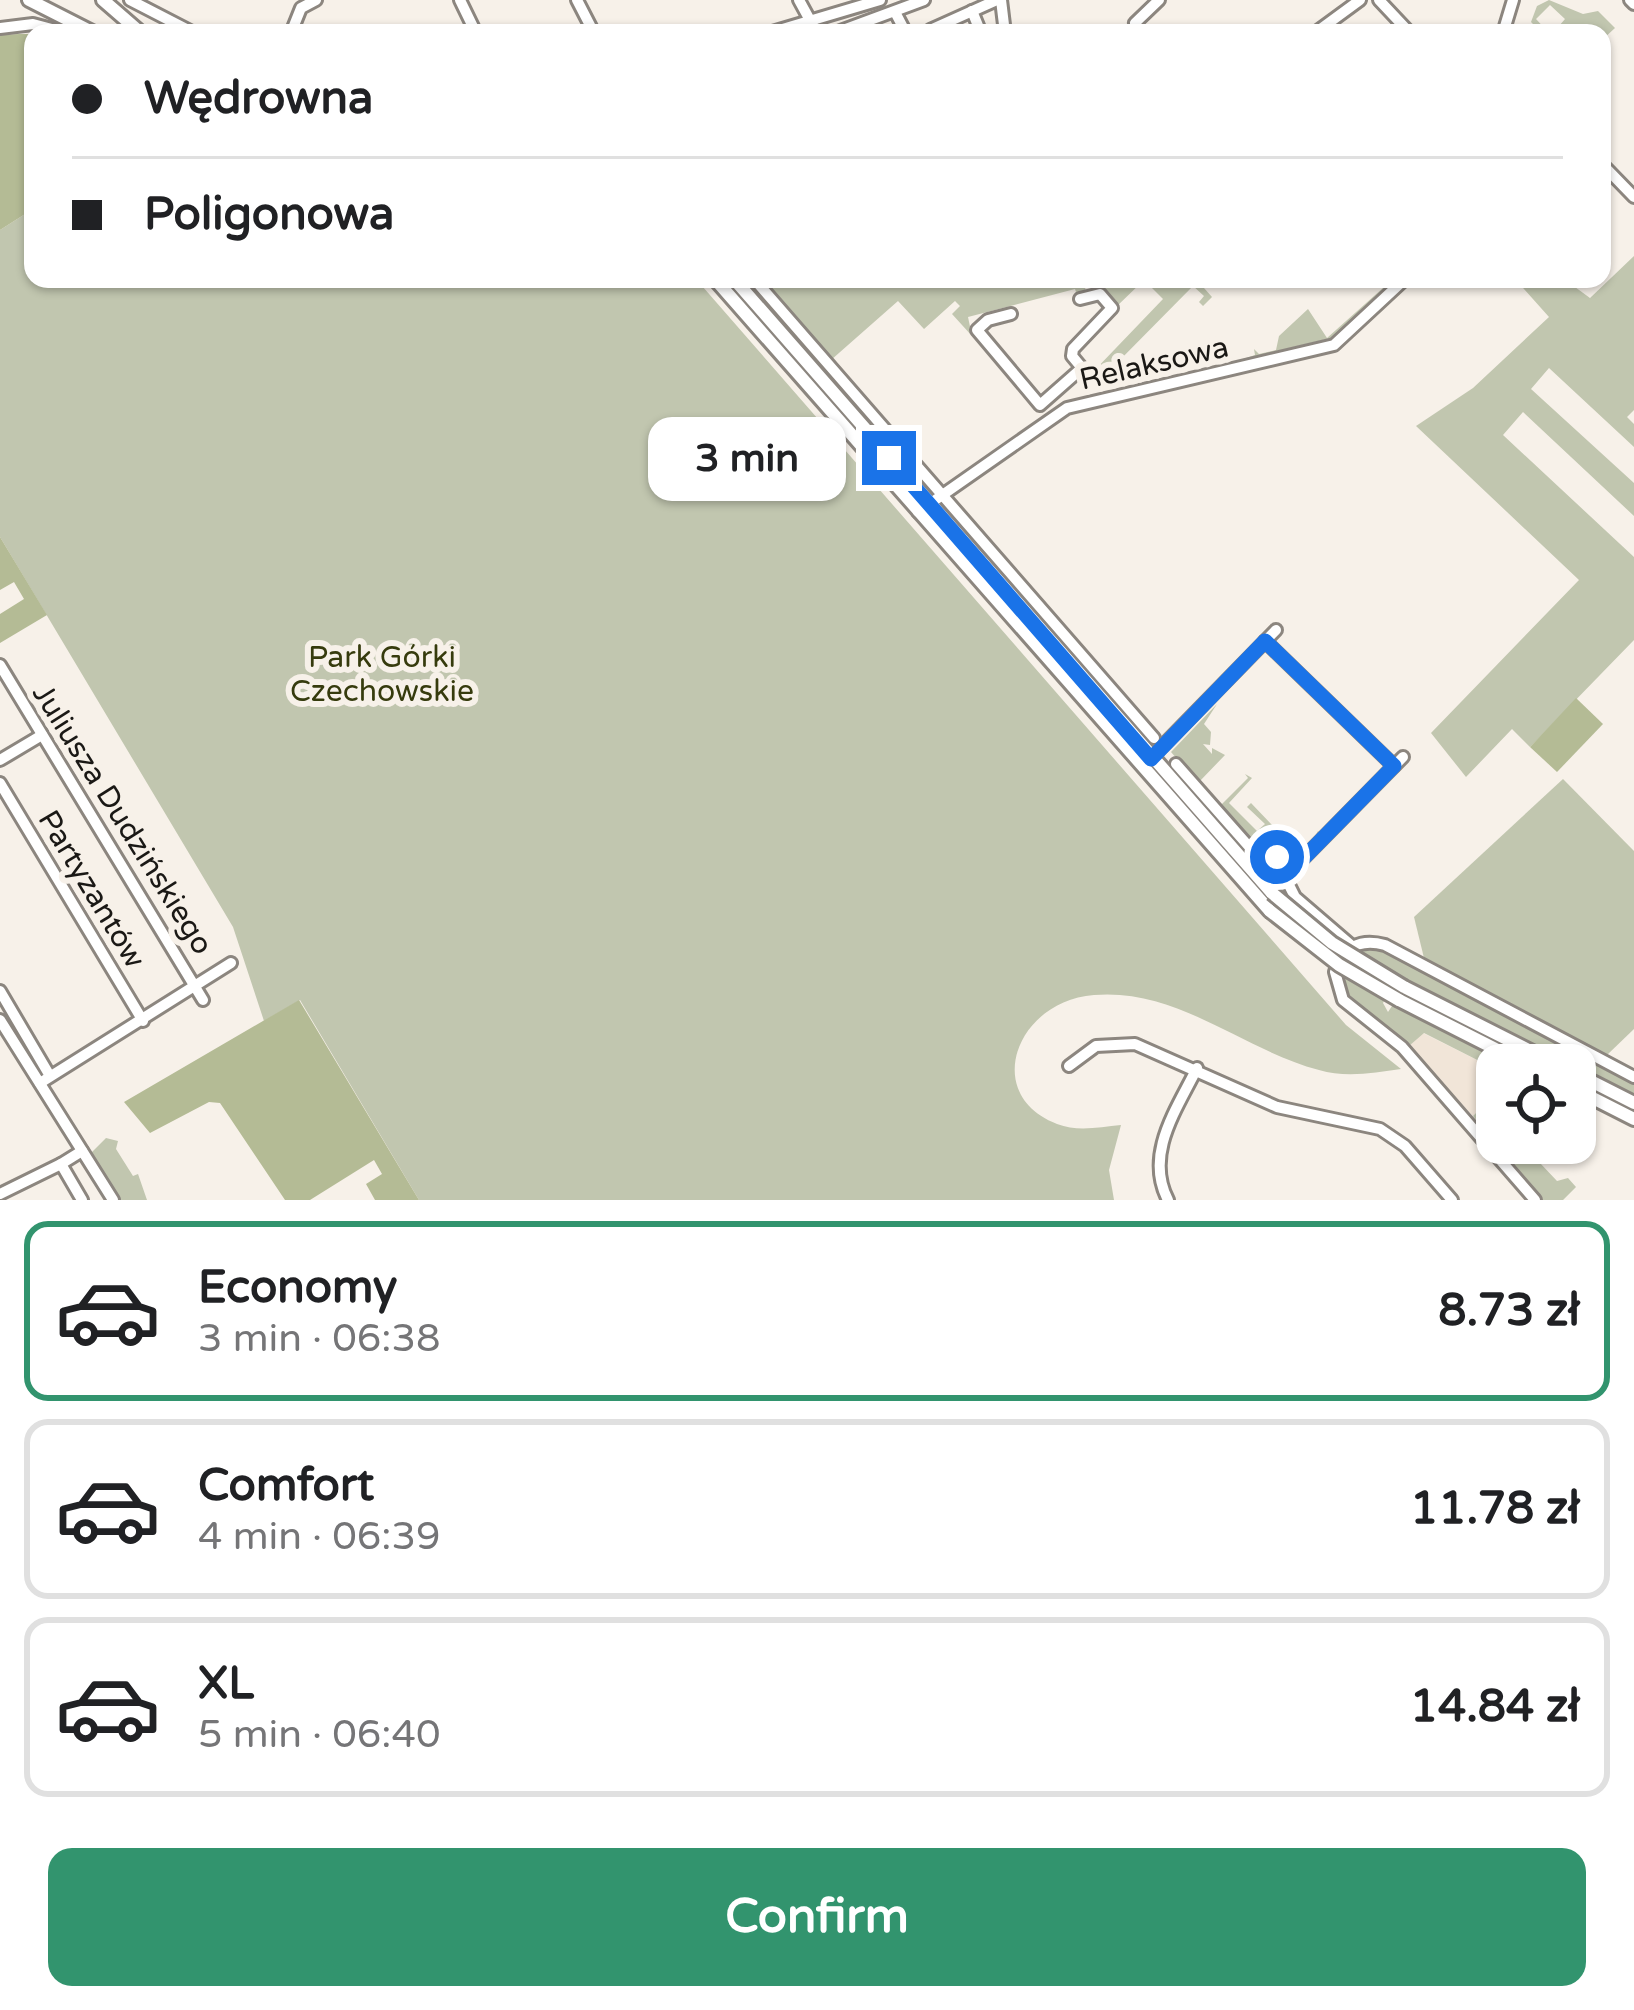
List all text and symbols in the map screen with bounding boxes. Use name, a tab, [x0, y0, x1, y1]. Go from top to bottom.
text: Wędrowna	[144, 72, 373, 126]
text: Poligonowa	[144, 188, 394, 242]
street label: Relaksowa	[1076, 328, 1232, 399]
callout: 3 min	[649, 416, 847, 500]
route end	[862, 431, 916, 485]
text: 3 min	[695, 435, 799, 482]
park label: Park Górki Czechowskie	[290, 639, 474, 710]
street label: Juliusza Dudzińskiego	[24, 677, 221, 961]
street label: Partyzantów	[30, 803, 153, 975]
route start	[1250, 830, 1304, 884]
map controls	[1476, 1044, 1596, 1164]
button: locate	[1476, 1044, 1596, 1164]
icon: car	[54, 1257, 162, 1365]
text: Economy	[198, 1261, 397, 1315]
text: 8.73 zł	[1438, 1284, 1580, 1338]
text: 3 min · 06:38	[198, 1315, 440, 1362]
icon: car	[54, 1455, 162, 1563]
text: Comfort	[198, 1459, 374, 1513]
text: 11.78 zł	[1410, 1482, 1580, 1536]
text: 4 min · 06:39	[198, 1513, 440, 1560]
icon: car	[54, 1653, 162, 1761]
text: XL	[198, 1657, 254, 1711]
text: 14.84 zł	[1410, 1680, 1580, 1734]
text: 5 min · 06:40	[198, 1711, 440, 1758]
button: Confirm	[48, 1848, 1586, 1986]

